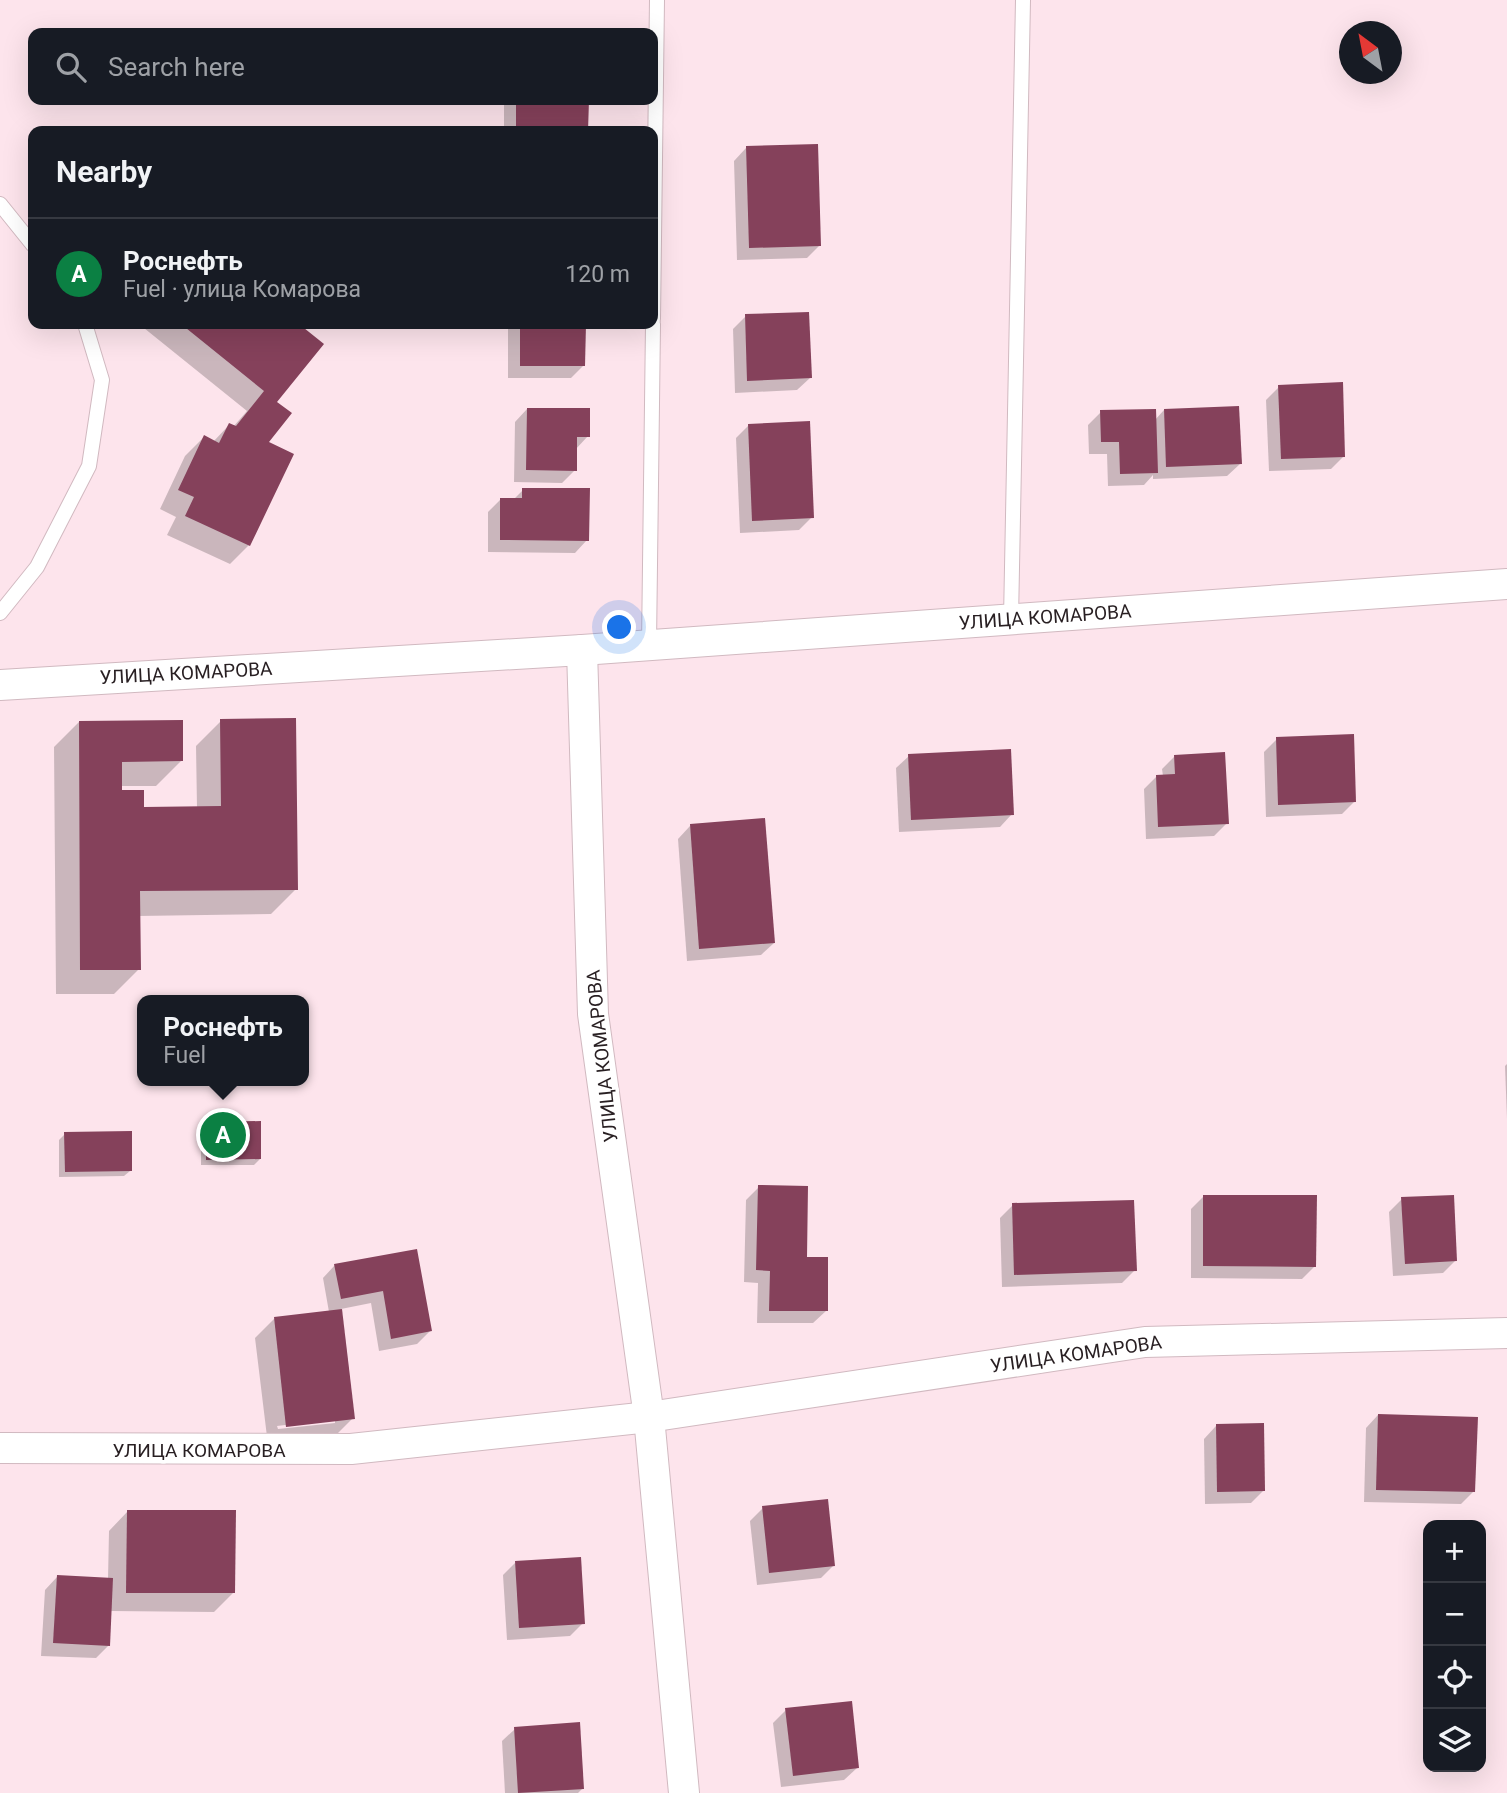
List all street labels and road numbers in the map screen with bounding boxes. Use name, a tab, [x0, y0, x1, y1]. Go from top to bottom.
street label: УЛИЦА КОМАРОВА	[958, 599, 1133, 635]
street label: УЛИЦА КОМАРОВА	[99, 657, 274, 689]
street label: УЛИЦА КОМАРОВА	[581, 968, 622, 1143]
street label: УЛИЦА КОМАРОВА	[989, 1330, 1164, 1377]
street label: УЛИЦА КОМАРОВА	[112, 1439, 286, 1462]

